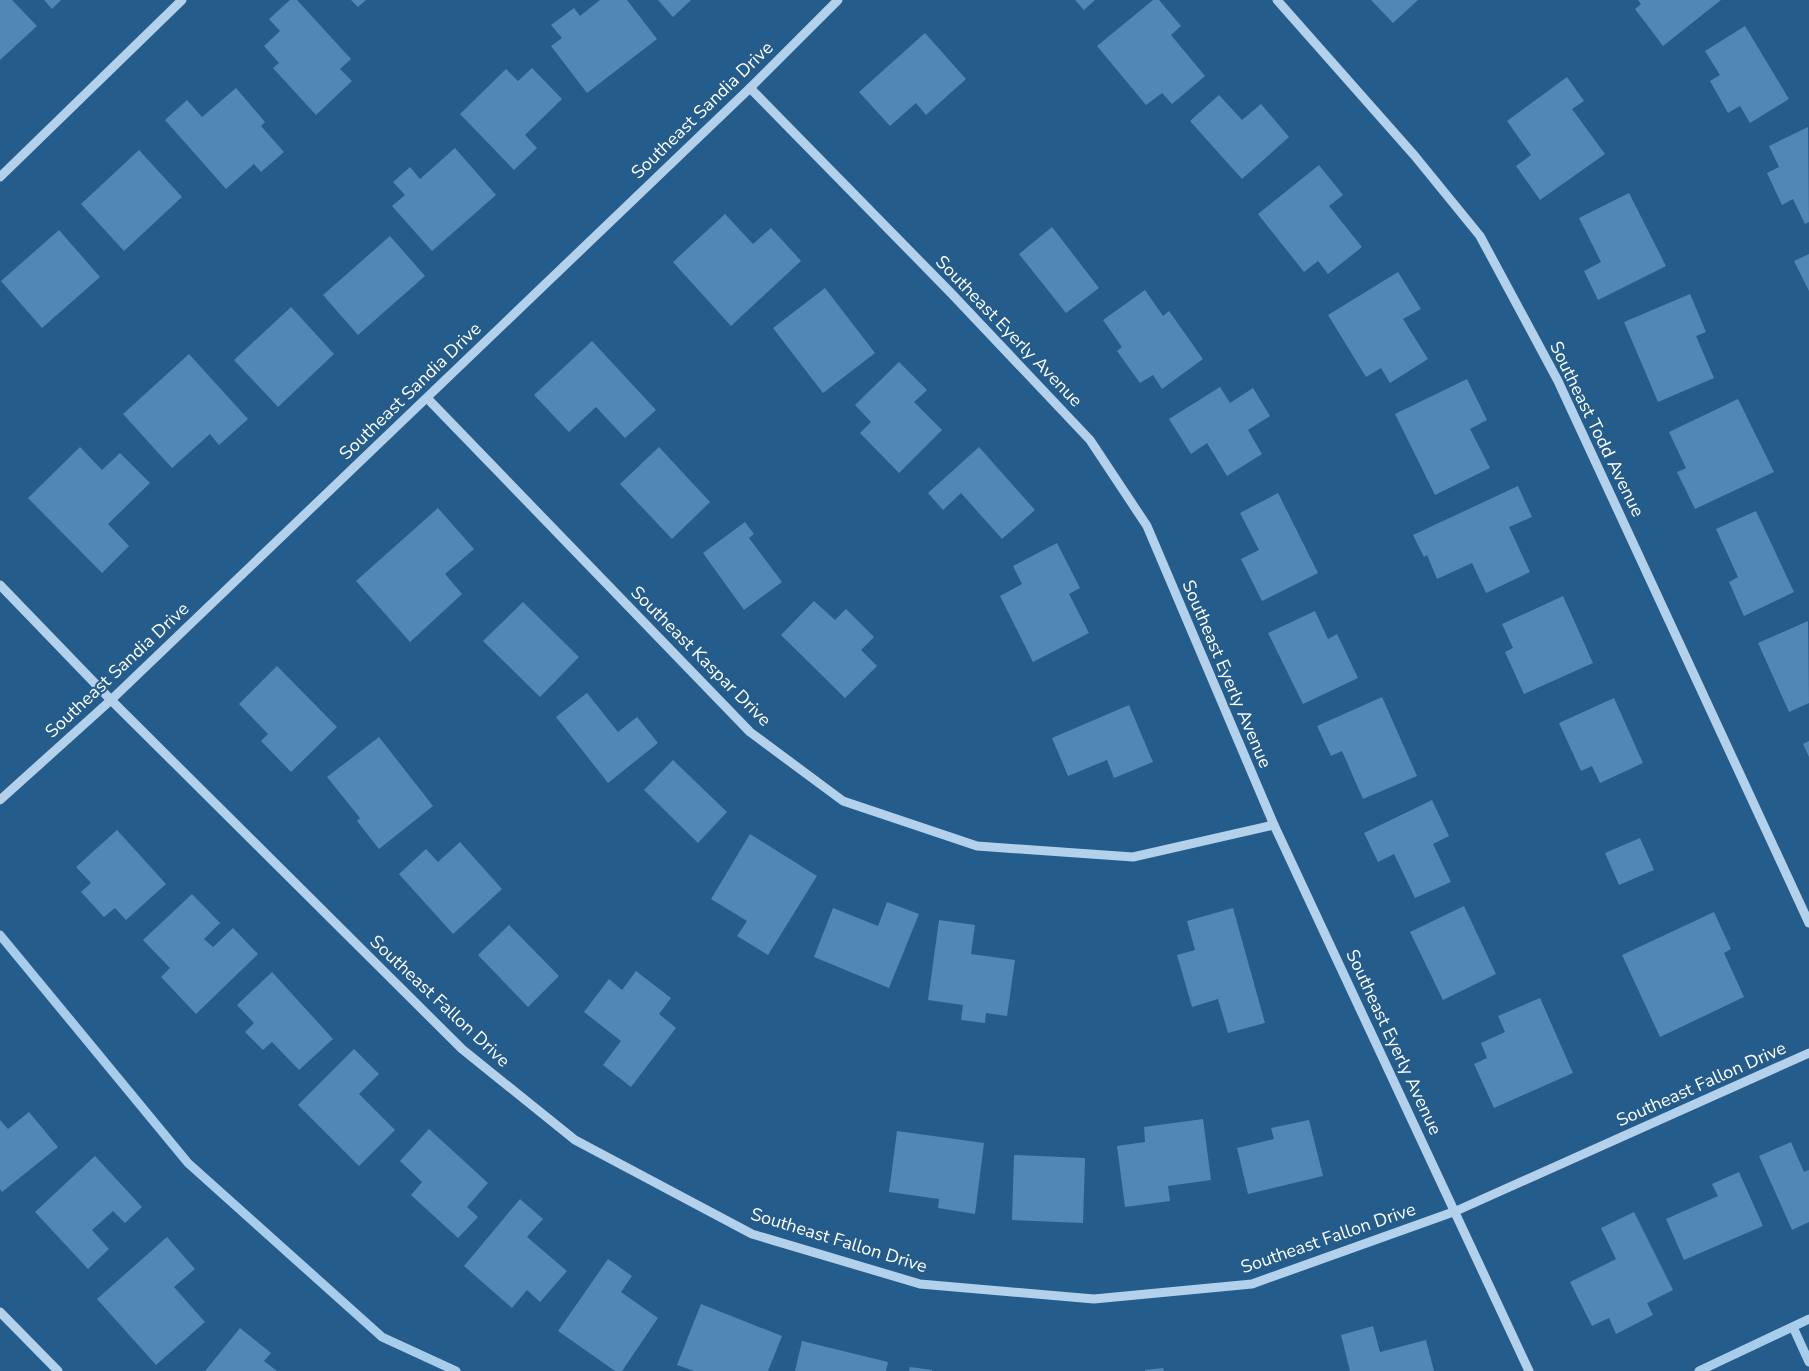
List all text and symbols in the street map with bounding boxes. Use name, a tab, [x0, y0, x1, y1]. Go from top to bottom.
street label: Southeast Sandia Drive	[626, 36, 778, 184]
street label: Southeast Eyerly Avenue	[930, 250, 1088, 412]
street label: Southeast Sandia Drive	[334, 317, 486, 465]
street label: Southeast Todd Avenue	[1544, 337, 1650, 521]
street label: Southeast Eyerly Avenue	[1176, 576, 1278, 772]
street label: Southeast Kaspar Drive	[625, 580, 777, 732]
street label: Southeast Sandia Drive	[40, 597, 194, 743]
street label: Southeast Fallon Drive	[365, 930, 515, 1072]
street label: Southeast Eyerly Avenue	[1340, 945, 1448, 1139]
street label: Southeast Fallon Drive	[1612, 1036, 1790, 1132]
street label: Southeast Fallon Drive	[1237, 1197, 1419, 1279]
street label: Southeast Fallon Drive	[748, 1202, 930, 1278]

